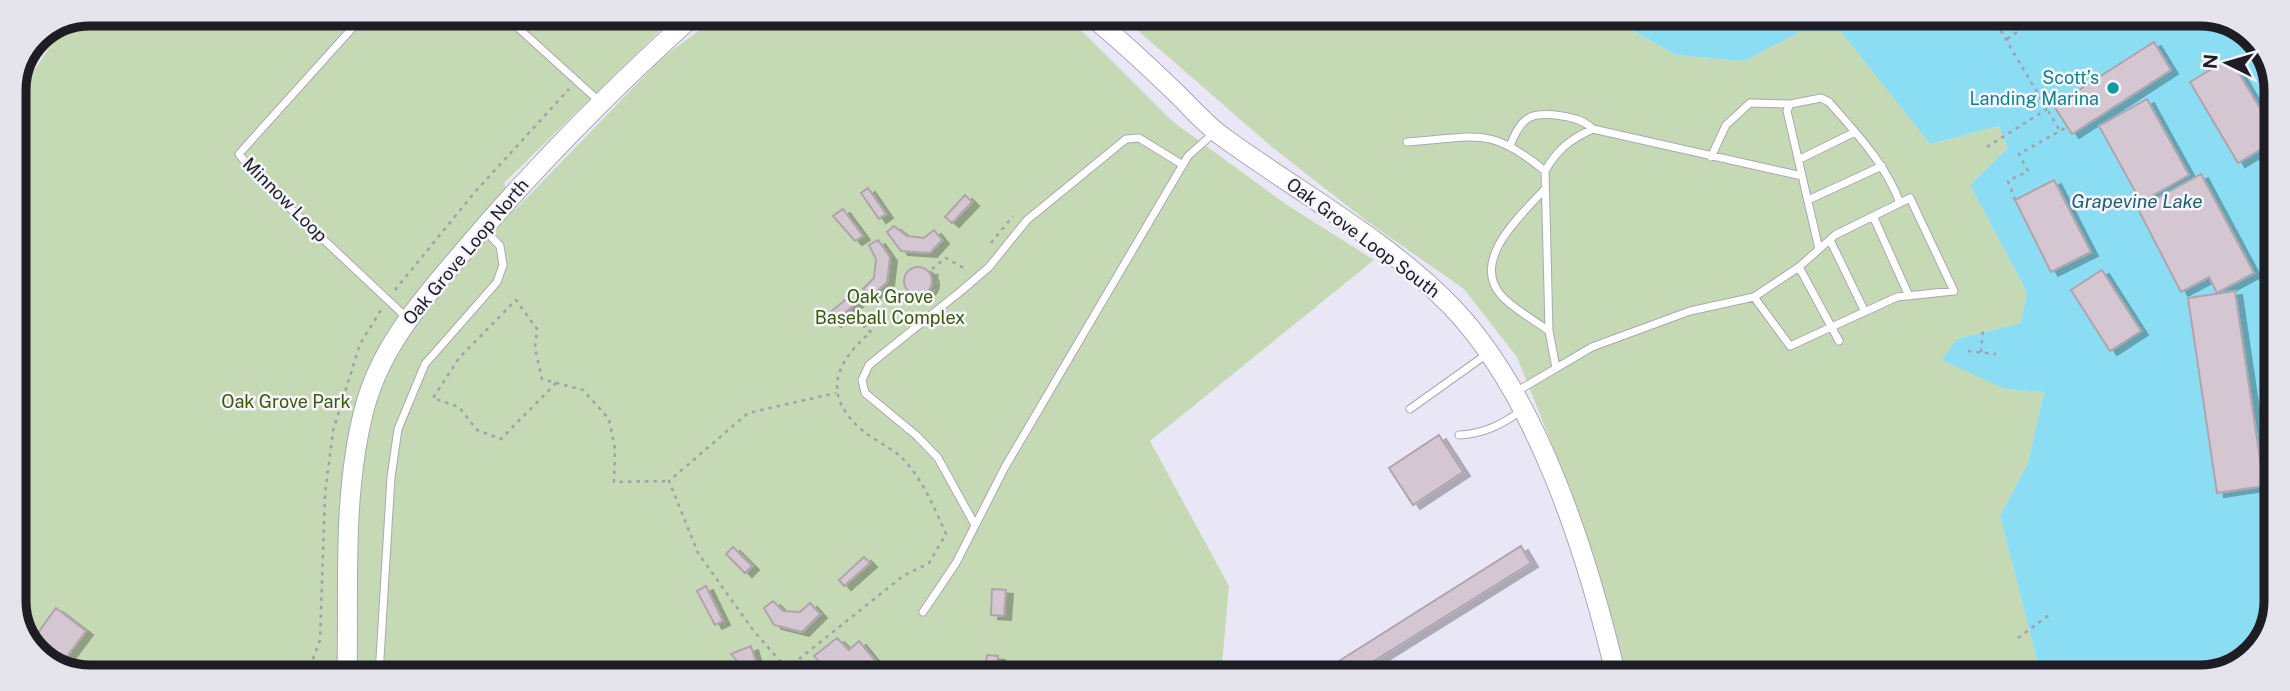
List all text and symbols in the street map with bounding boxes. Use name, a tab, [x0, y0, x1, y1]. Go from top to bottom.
north arrow	[2192, 28, 2262, 98]
text: N	[2198, 53, 2222, 70]
place label: Scott’s Landing Marina	[1969, 67, 2099, 109]
marker: Scott’s Landing Marina	[2105, 80, 2121, 96]
street label: Minnow Loop	[239, 153, 332, 246]
street label: Oak Grove Loop South	[1283, 173, 1444, 302]
street label: Oak Grove Loop North	[398, 174, 533, 329]
water label: Grapevine Lake	[2071, 190, 2203, 212]
park label: Oak Grove Baseball Complex	[815, 286, 965, 328]
park label: Oak Grove Park	[221, 391, 351, 412]

